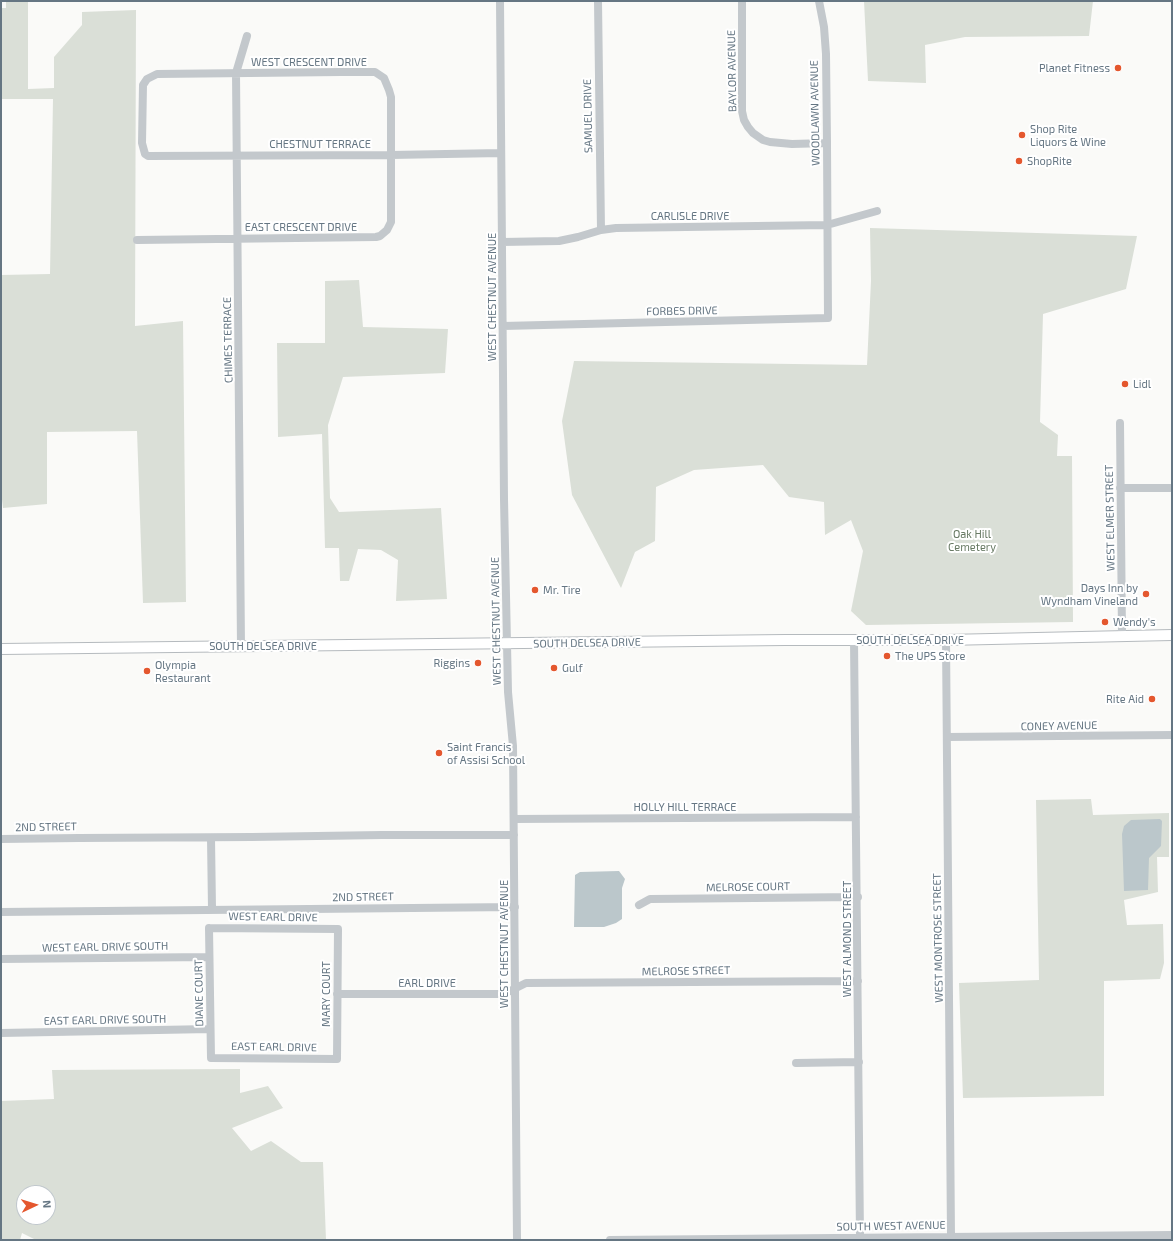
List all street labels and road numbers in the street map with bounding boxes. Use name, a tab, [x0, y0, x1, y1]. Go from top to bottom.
street label: BAYLOR AVENUE	[725, 30, 739, 112]
street label: WEST CRESCENT DRIVE	[251, 55, 367, 69]
street label: WOODLAWN AVENUE	[807, 60, 823, 166]
street label: SAMUEL DRIVE	[581, 79, 595, 153]
street label: CHESTNUT TERRACE	[269, 137, 371, 151]
street label: CARLISLE DRIVE	[651, 209, 729, 223]
street label: EAST CRESCENT DRIVE	[245, 220, 357, 234]
street label: WEST CHESTNUT AVENUE	[485, 233, 499, 361]
street label: CHIMES TERRACE	[221, 297, 235, 383]
street label: FORBES DRIVE	[646, 304, 718, 318]
street label: WEST ELMER STREET	[1102, 465, 1118, 571]
street label: WEST CHESTNUT AVENUE	[488, 557, 504, 685]
street label: SOUTH DELSEA DRIVE	[856, 633, 964, 647]
street label: SOUTH DELSEA DRIVE	[533, 635, 641, 651]
street label: SOUTH DELSEA DRIVE	[209, 639, 317, 653]
street label: CONEY AVENUE	[1021, 719, 1097, 733]
street label: HOLLY HILL TERRACE	[633, 800, 737, 814]
street label: 2ND STREET	[15, 820, 77, 834]
street label: WEST MONTROSE STREET	[930, 873, 946, 1003]
street label: WEST CHESTNUT AVENUE	[497, 880, 511, 1008]
street label: MELROSE COURT	[706, 880, 790, 894]
street label: WEST ALMOND STREET	[840, 881, 854, 997]
street label: 2ND STREET	[332, 890, 394, 904]
street label: WEST EARL DRIVE	[228, 910, 318, 924]
street label: WEST EARL DRIVE SOUTH	[42, 939, 168, 955]
street label: DIANE COURT	[192, 959, 206, 1027]
street label: MARY COURT	[319, 961, 333, 1027]
street label: MELROSE STREET	[642, 964, 730, 978]
street label: EARL DRIVE	[398, 976, 456, 990]
street label: EAST EARL DRIVE SOUTH	[43, 1012, 167, 1028]
street label: EAST EARL DRIVE	[231, 1040, 317, 1054]
street label: SOUTH WEST AVENUE	[836, 1218, 946, 1234]

